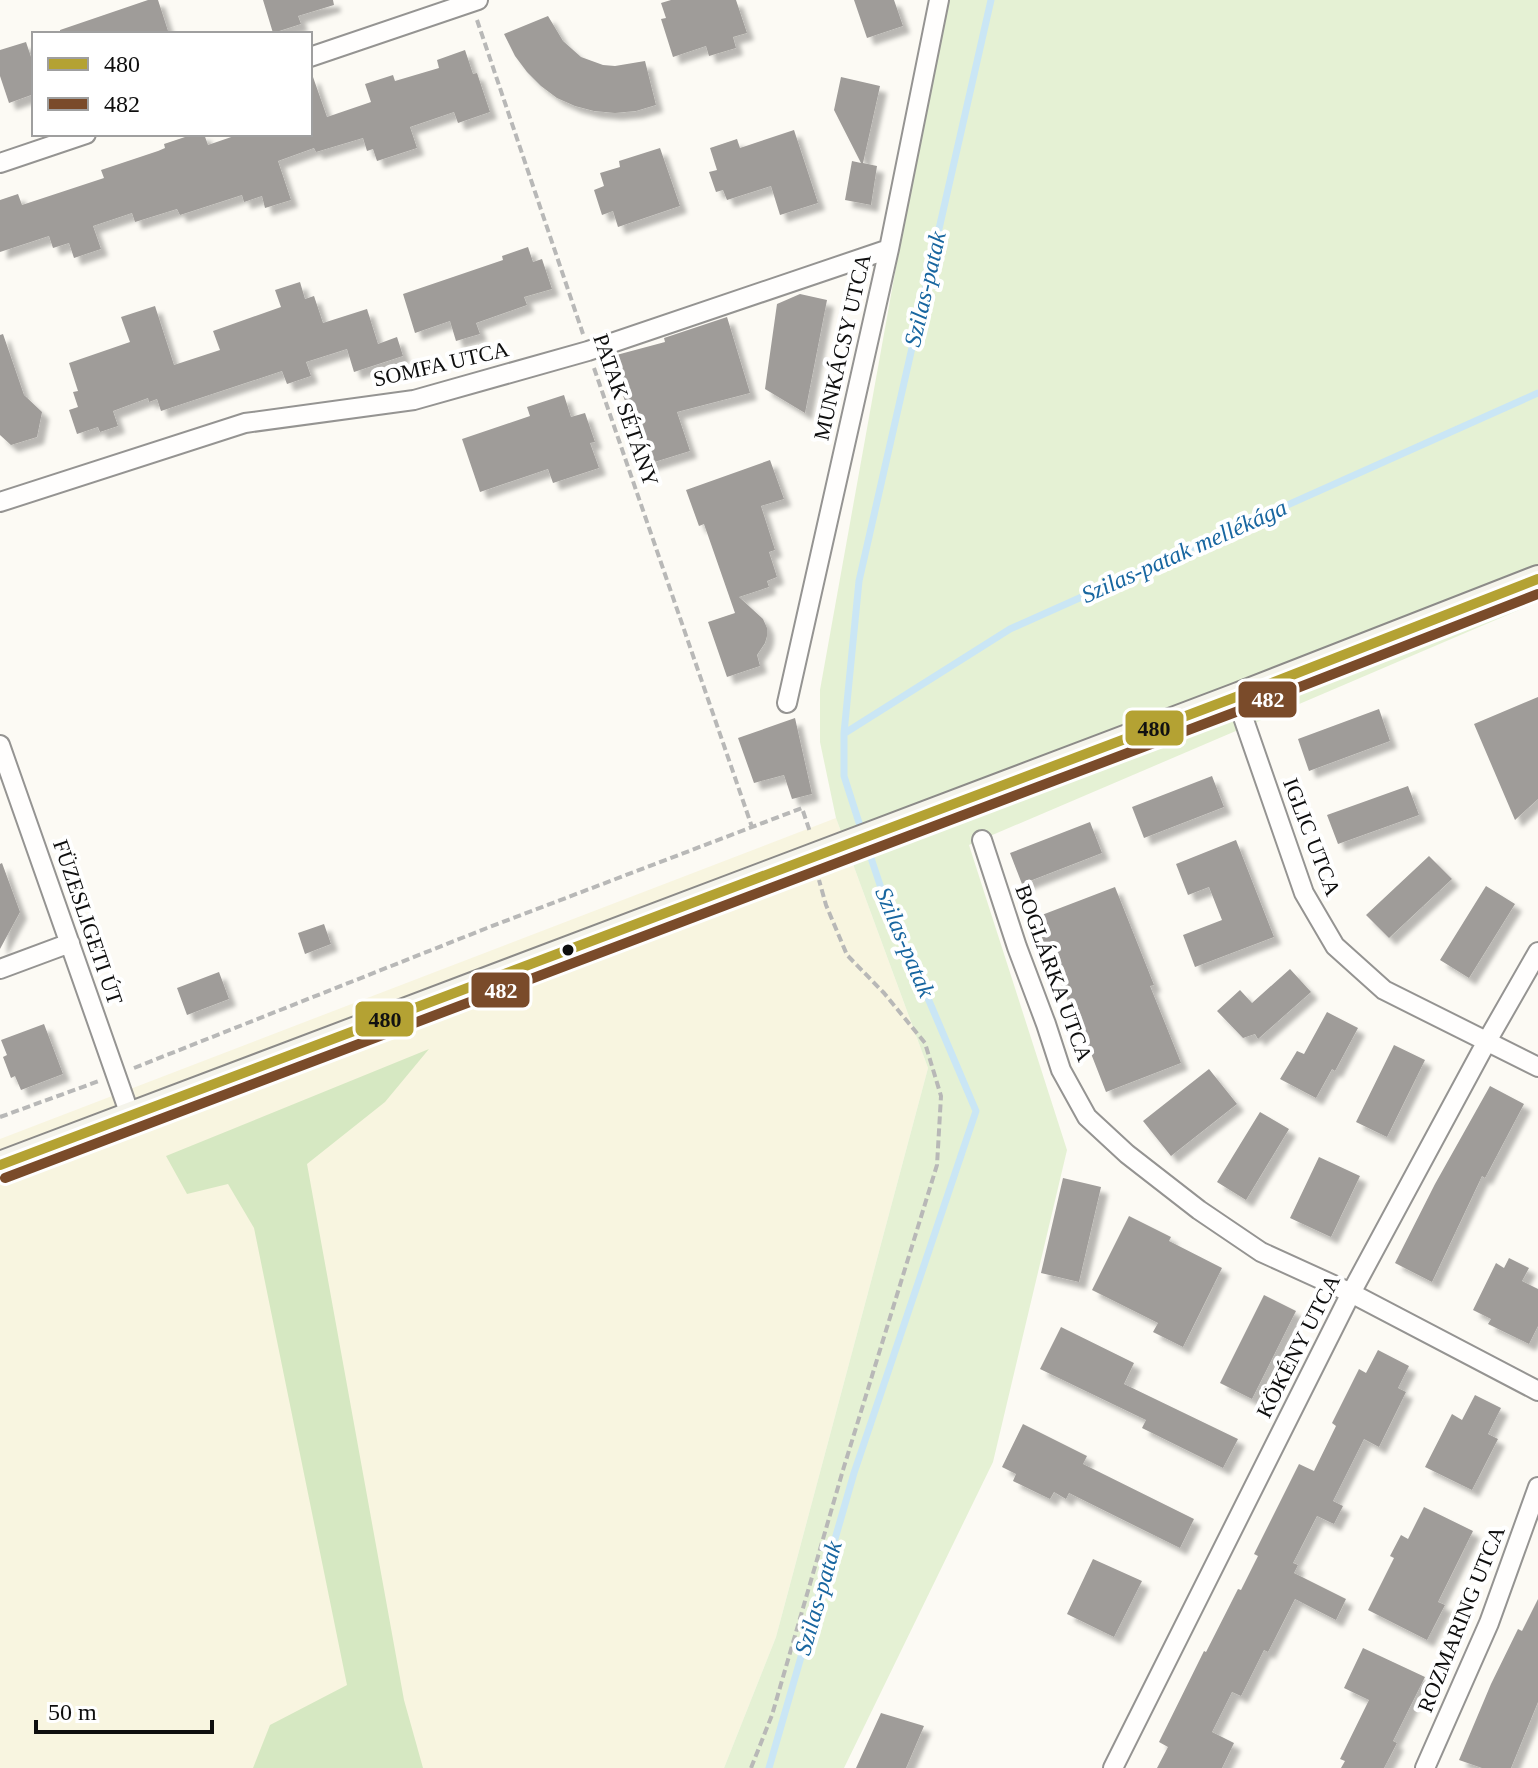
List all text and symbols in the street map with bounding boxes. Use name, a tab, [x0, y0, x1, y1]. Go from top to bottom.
legend	[32, 32, 312, 136]
text: 480	[104, 51, 140, 77]
text: 482	[104, 91, 140, 117]
water label: Szilas-patak	[899, 229, 951, 349]
street label: MUNKÁCSY UTCA	[808, 251, 876, 443]
street label: PATAK SÉTÁNY	[588, 331, 664, 490]
street label: SOMFA UTCA	[371, 336, 511, 392]
water label: Szilas-patak mellékága	[1077, 494, 1291, 608]
line badge: 482	[1237, 680, 1298, 719]
text: 482	[1252, 687, 1285, 712]
line badge: 480	[1124, 709, 1185, 747]
text: 480	[1138, 716, 1171, 741]
street label: IGLIC UTCA	[1278, 775, 1346, 899]
street label: FÜZESLIGETI ÚT	[48, 836, 128, 1008]
street label: BOGLÁRKA UTCA	[1010, 881, 1098, 1065]
water label: Szilas-patak	[870, 883, 940, 1001]
unlabelled marker	[560, 942, 576, 958]
line badge: 482	[470, 971, 531, 1009]
text: 482	[485, 978, 518, 1003]
line badge: 480	[354, 1000, 415, 1038]
text: 480	[369, 1007, 402, 1032]
street label: KÖKÉNY UTCA	[1251, 1270, 1345, 1422]
street label: ROZMARING UTCA	[1412, 1522, 1510, 1716]
water label: Szilas-patak	[789, 1538, 847, 1658]
scale bar	[36, 1684, 212, 1734]
text: 50 m	[48, 1699, 97, 1725]

